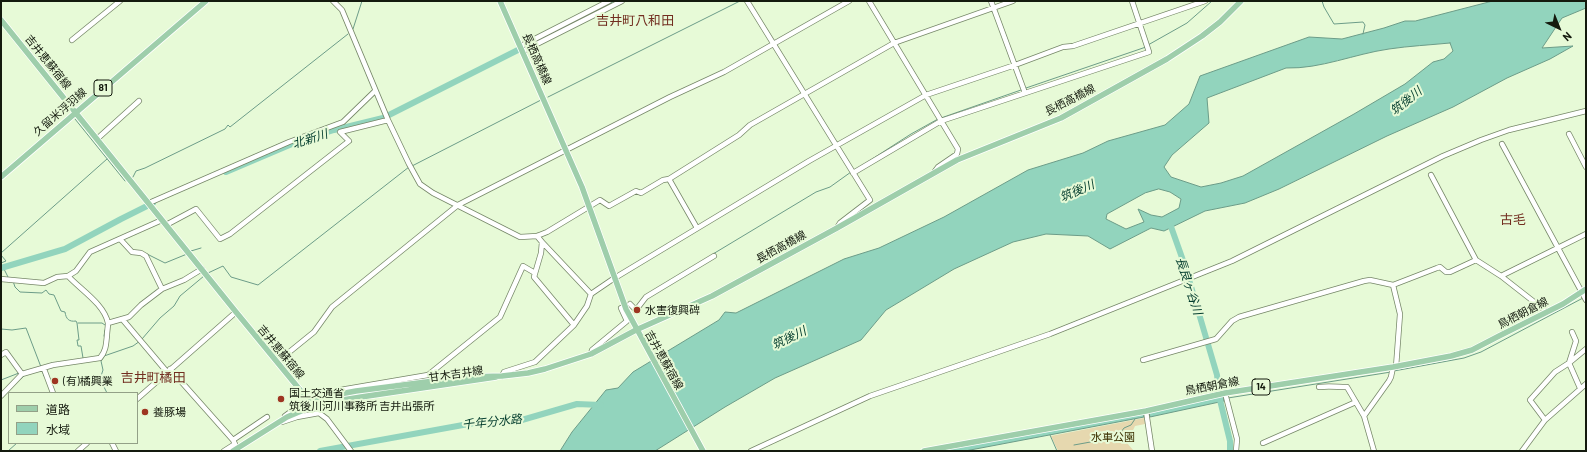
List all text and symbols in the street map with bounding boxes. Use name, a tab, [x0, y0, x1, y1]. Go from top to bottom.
north arrow	[1539, 8, 1579, 48]
district label: 吉井町八和田	[596, 13, 674, 29]
text: N	[1560, 30, 1575, 44]
street label: 長栖高橋線	[520, 31, 554, 87]
street label: 吉井恵蘇宿線	[22, 32, 74, 92]
road number: 81	[94, 80, 112, 96]
street label: 長栖高橋線	[1043, 82, 1097, 118]
water label: 筑後川	[1387, 84, 1425, 118]
street label: 久留米浮羽線	[31, 85, 89, 139]
water label: 北新川	[291, 127, 329, 151]
water label: 筑後川	[1058, 177, 1096, 205]
district label: 古毛	[1500, 212, 1526, 228]
street label: 長栖高橋線	[754, 228, 808, 266]
water label: 長良ヶ谷川	[1173, 255, 1205, 317]
street label: 鳥栖朝倉線	[1496, 295, 1550, 331]
place label: 水害復興碑	[645, 303, 700, 317]
marker: 水害復興碑	[632, 305, 642, 315]
street label: 吉井恵蘇宿線	[255, 322, 307, 382]
water label: 筑後川	[770, 324, 808, 352]
street label: 吉井恵蘇宿線	[642, 328, 686, 392]
street label: 甘木吉井線	[428, 364, 484, 384]
district label: 吉井町橘田	[121, 370, 185, 386]
place label: (有)橘興業	[63, 374, 113, 388]
street label: 鳥栖朝倉線	[1184, 374, 1240, 398]
marker: (有)橘興業	[50, 376, 60, 386]
road number: 14	[1252, 379, 1270, 395]
place label: 国土交通省 筑後川河川事務所 吉井出張所	[289, 386, 434, 412]
legend	[8, 392, 138, 444]
marker: 国土交通省 筑後川河川事務所 吉井出張所	[276, 394, 286, 404]
text: 道路	[46, 402, 70, 416]
place label: 養豚場	[153, 405, 186, 419]
marker: 養豚場	[140, 407, 150, 417]
water label: 千年分水路	[461, 412, 523, 432]
text: 水域	[46, 422, 70, 436]
park label: 水車公園	[1091, 430, 1135, 444]

